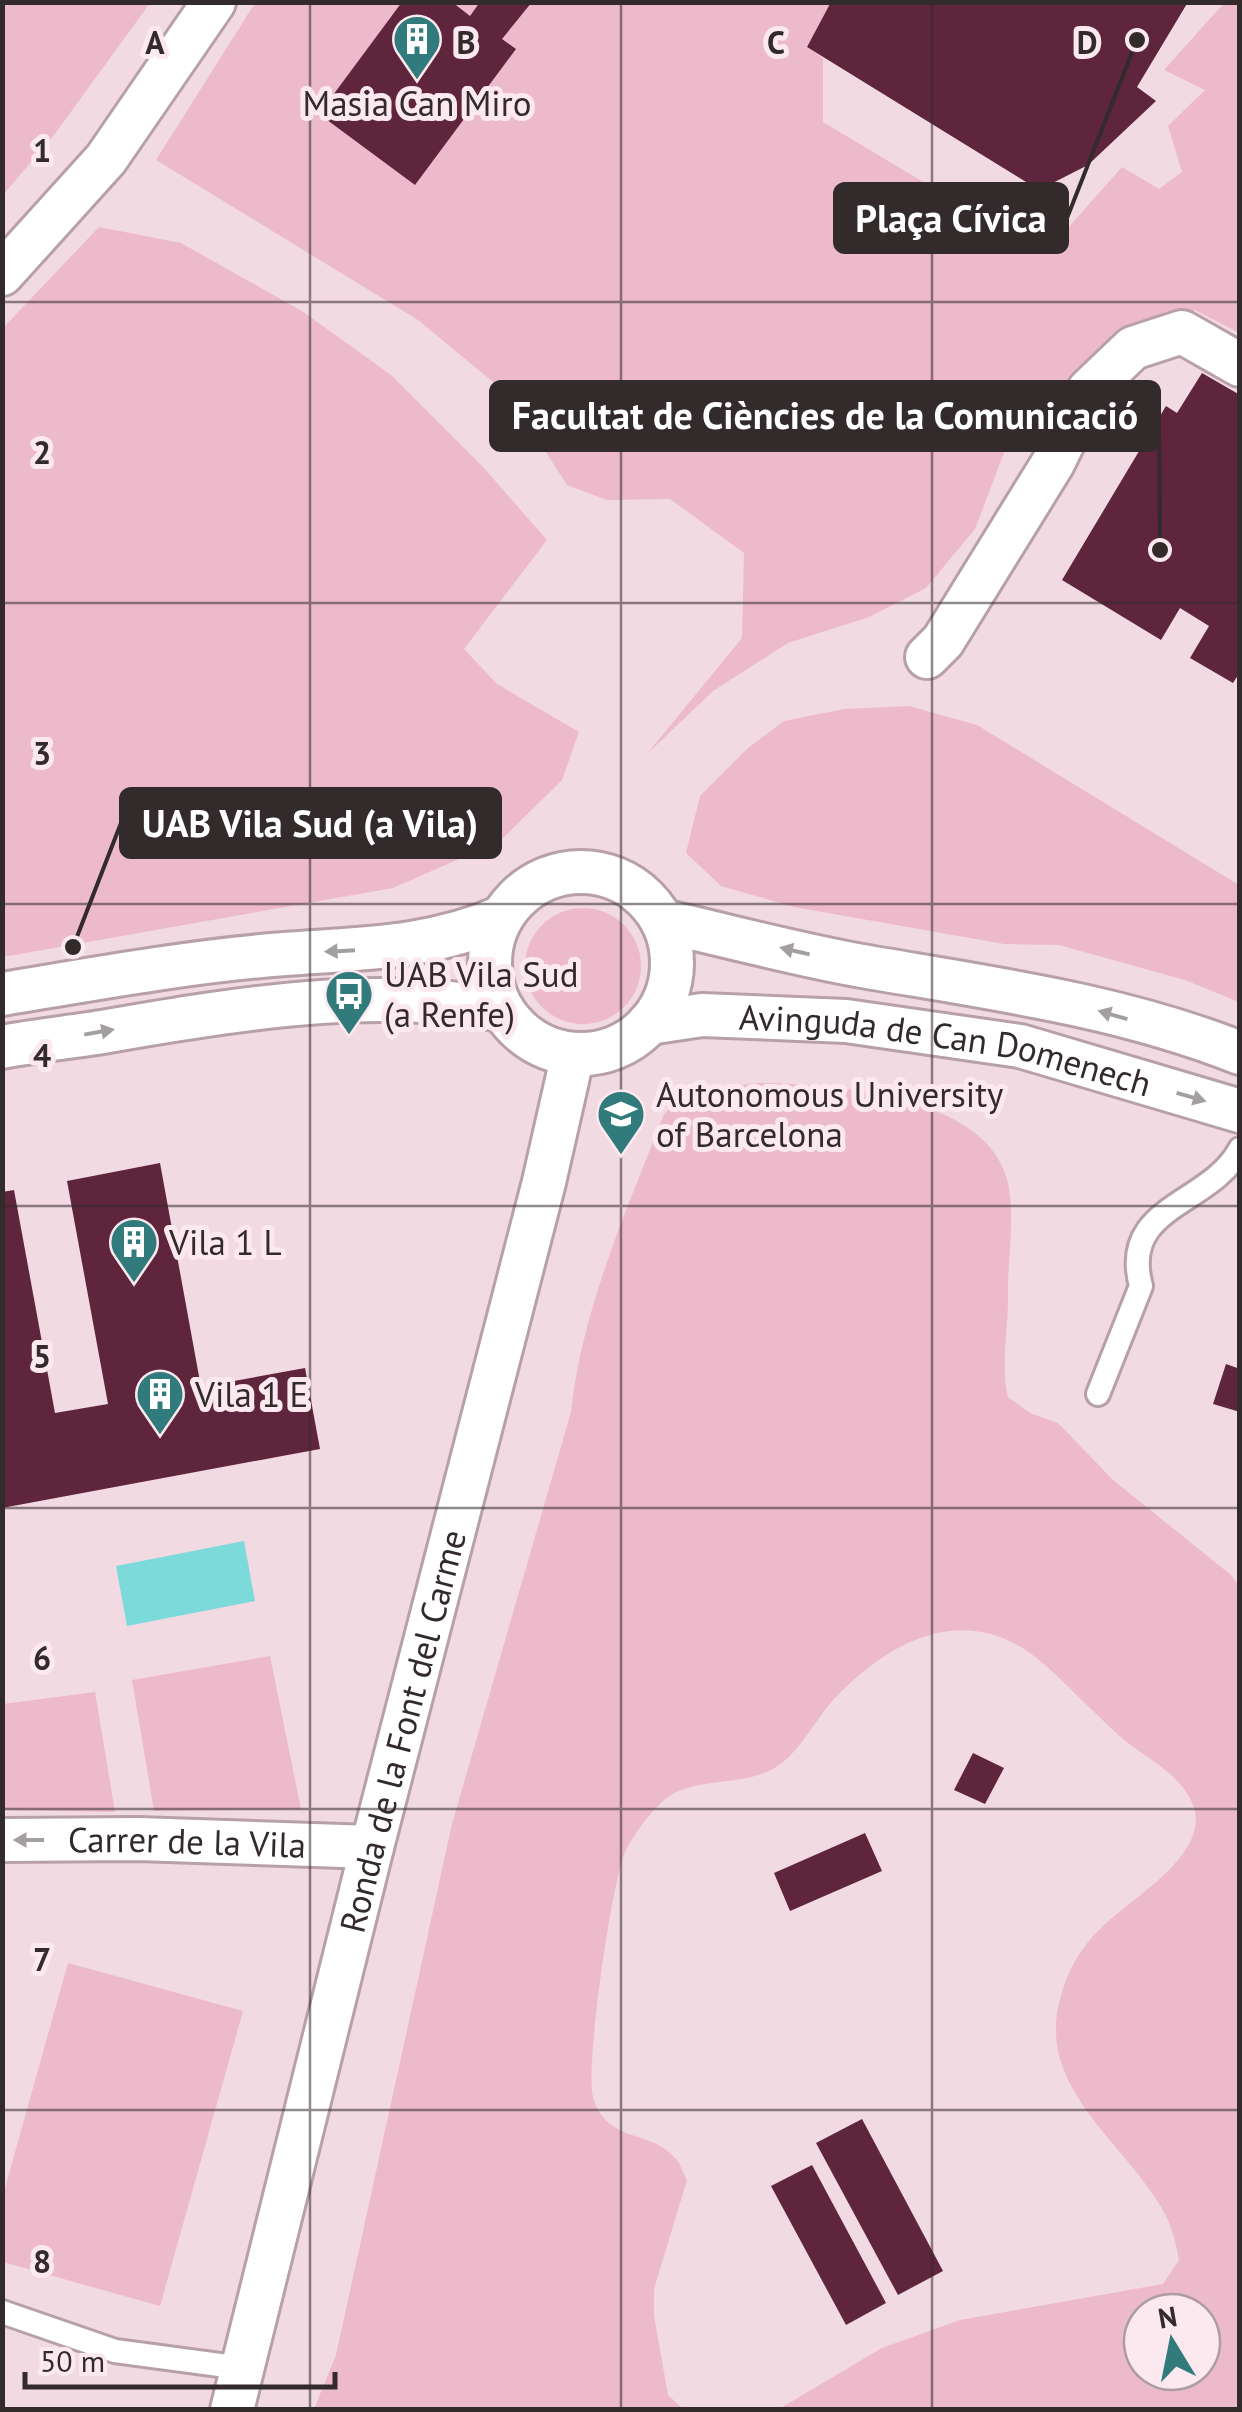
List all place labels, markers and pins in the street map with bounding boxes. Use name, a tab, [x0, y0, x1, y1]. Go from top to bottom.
building icon: Masia Can Miro	[391, 13, 443, 81]
place label: Masia Can Miro	[303, 80, 531, 126]
callout: Plaça Cívica	[835, 184, 1067, 252]
callout: Facultat de Ciències de la Comunicació	[491, 382, 1159, 450]
callout: UAB Vila Sud (a Vila)	[121, 789, 500, 857]
place label: UAB Vila Sud (a Renfe)	[384, 951, 579, 1037]
bus stop icon: UAB Vila Sud (a Renfe)	[323, 968, 375, 1036]
place label: Autonomous University of Barcelona	[656, 1071, 1003, 1157]
school or university icon: Autonomous University of Barcelona	[595, 1088, 647, 1156]
building icon: Vila 1 L	[108, 1216, 160, 1284]
place label: Vila 1 L	[168, 1219, 282, 1265]
building icon: Vila 1 E	[134, 1368, 186, 1436]
place label: Vila 1 E	[194, 1371, 308, 1417]

